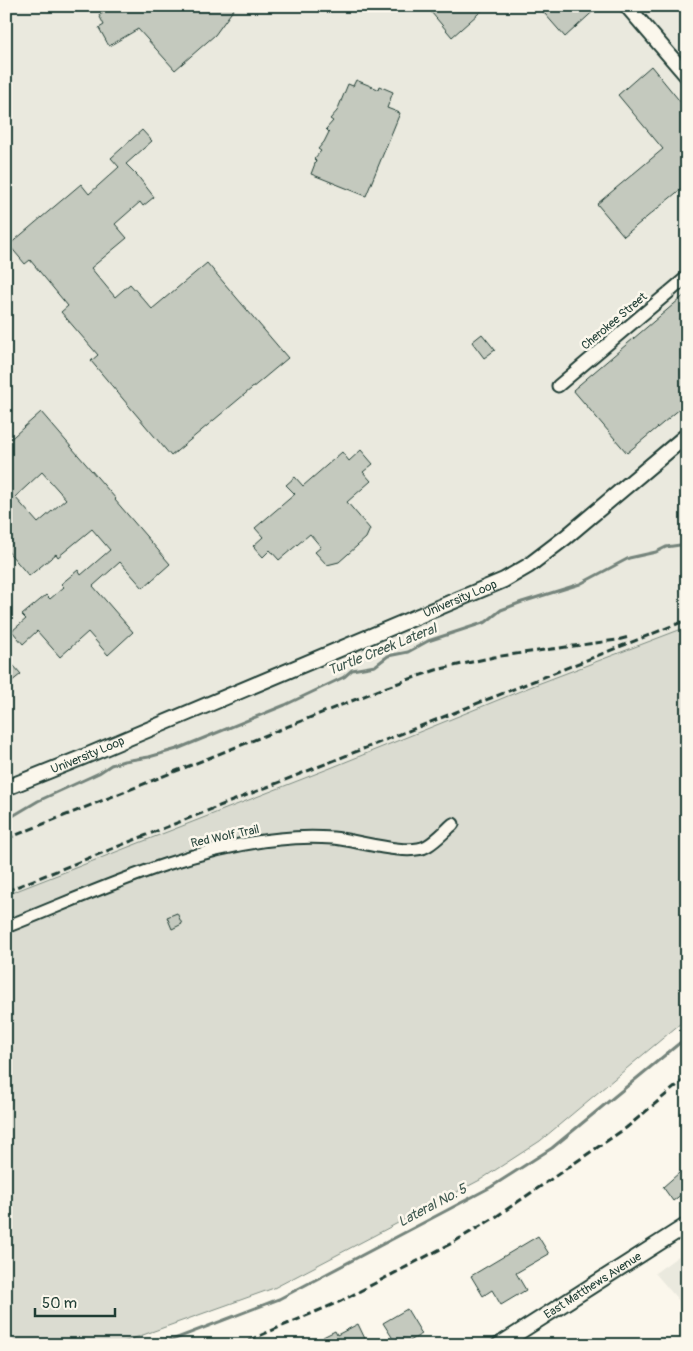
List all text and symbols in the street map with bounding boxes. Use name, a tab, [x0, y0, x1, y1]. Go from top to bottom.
street label: Cherokee Street	[578, 289, 650, 353]
street label: University Loop	[421, 577, 500, 621]
water label: Turtle Creek Lateral	[325, 619, 441, 679]
street label: University Loop	[49, 733, 127, 777]
street label: Red Wolf Trail	[190, 822, 261, 851]
water label: Lateral No. 5	[395, 1179, 471, 1231]
street label: East Matthews Avenue	[541, 1249, 644, 1322]
scale bar	[35, 1286, 115, 1318]
text: 50 m	[42, 1294, 77, 1313]

